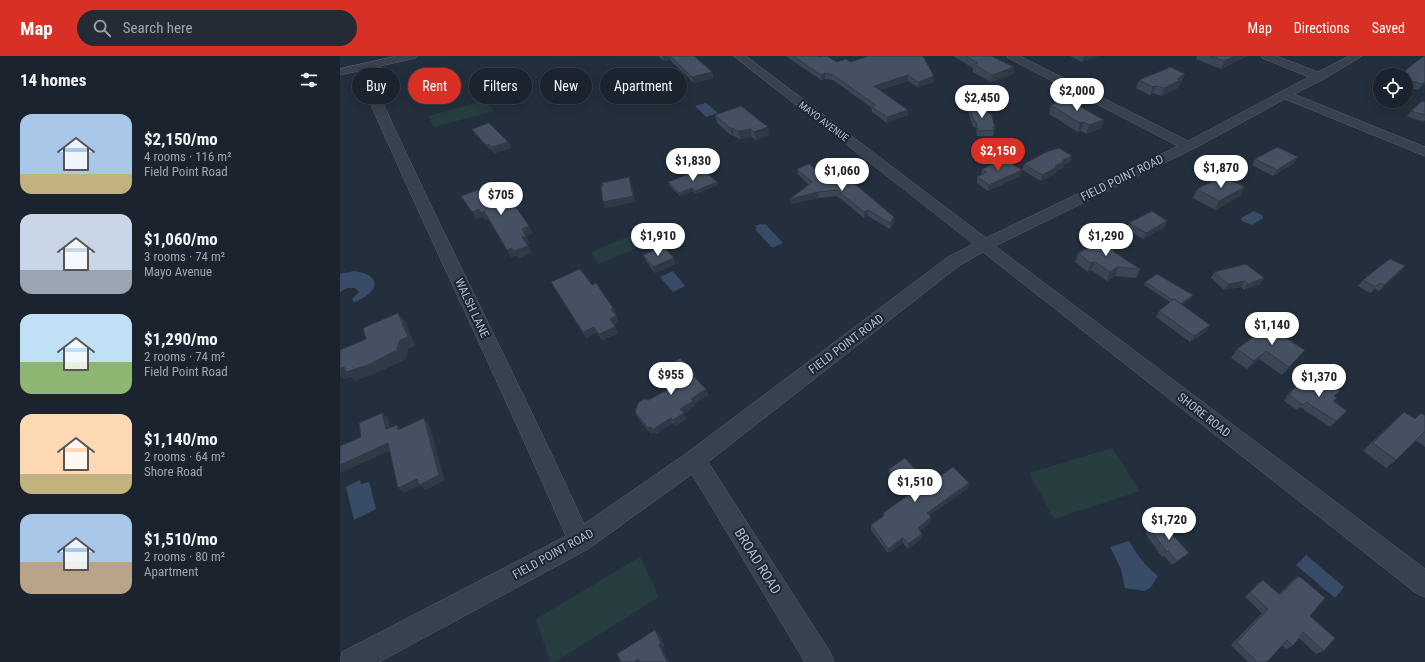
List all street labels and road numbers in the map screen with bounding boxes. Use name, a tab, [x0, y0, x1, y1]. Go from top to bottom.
street label: MAYO AVENUE	[797, 99, 851, 144]
street label: FIELD POINT ROAD	[1078, 152, 1166, 204]
street label: WALSH LANE	[452, 276, 492, 340]
street label: FIELD POINT ROAD	[806, 311, 886, 377]
street label: SHORE ROAD	[1175, 390, 1233, 440]
street label: BROAD ROAD	[732, 525, 784, 597]
street label: FIELD POINT ROAD	[510, 526, 596, 582]

